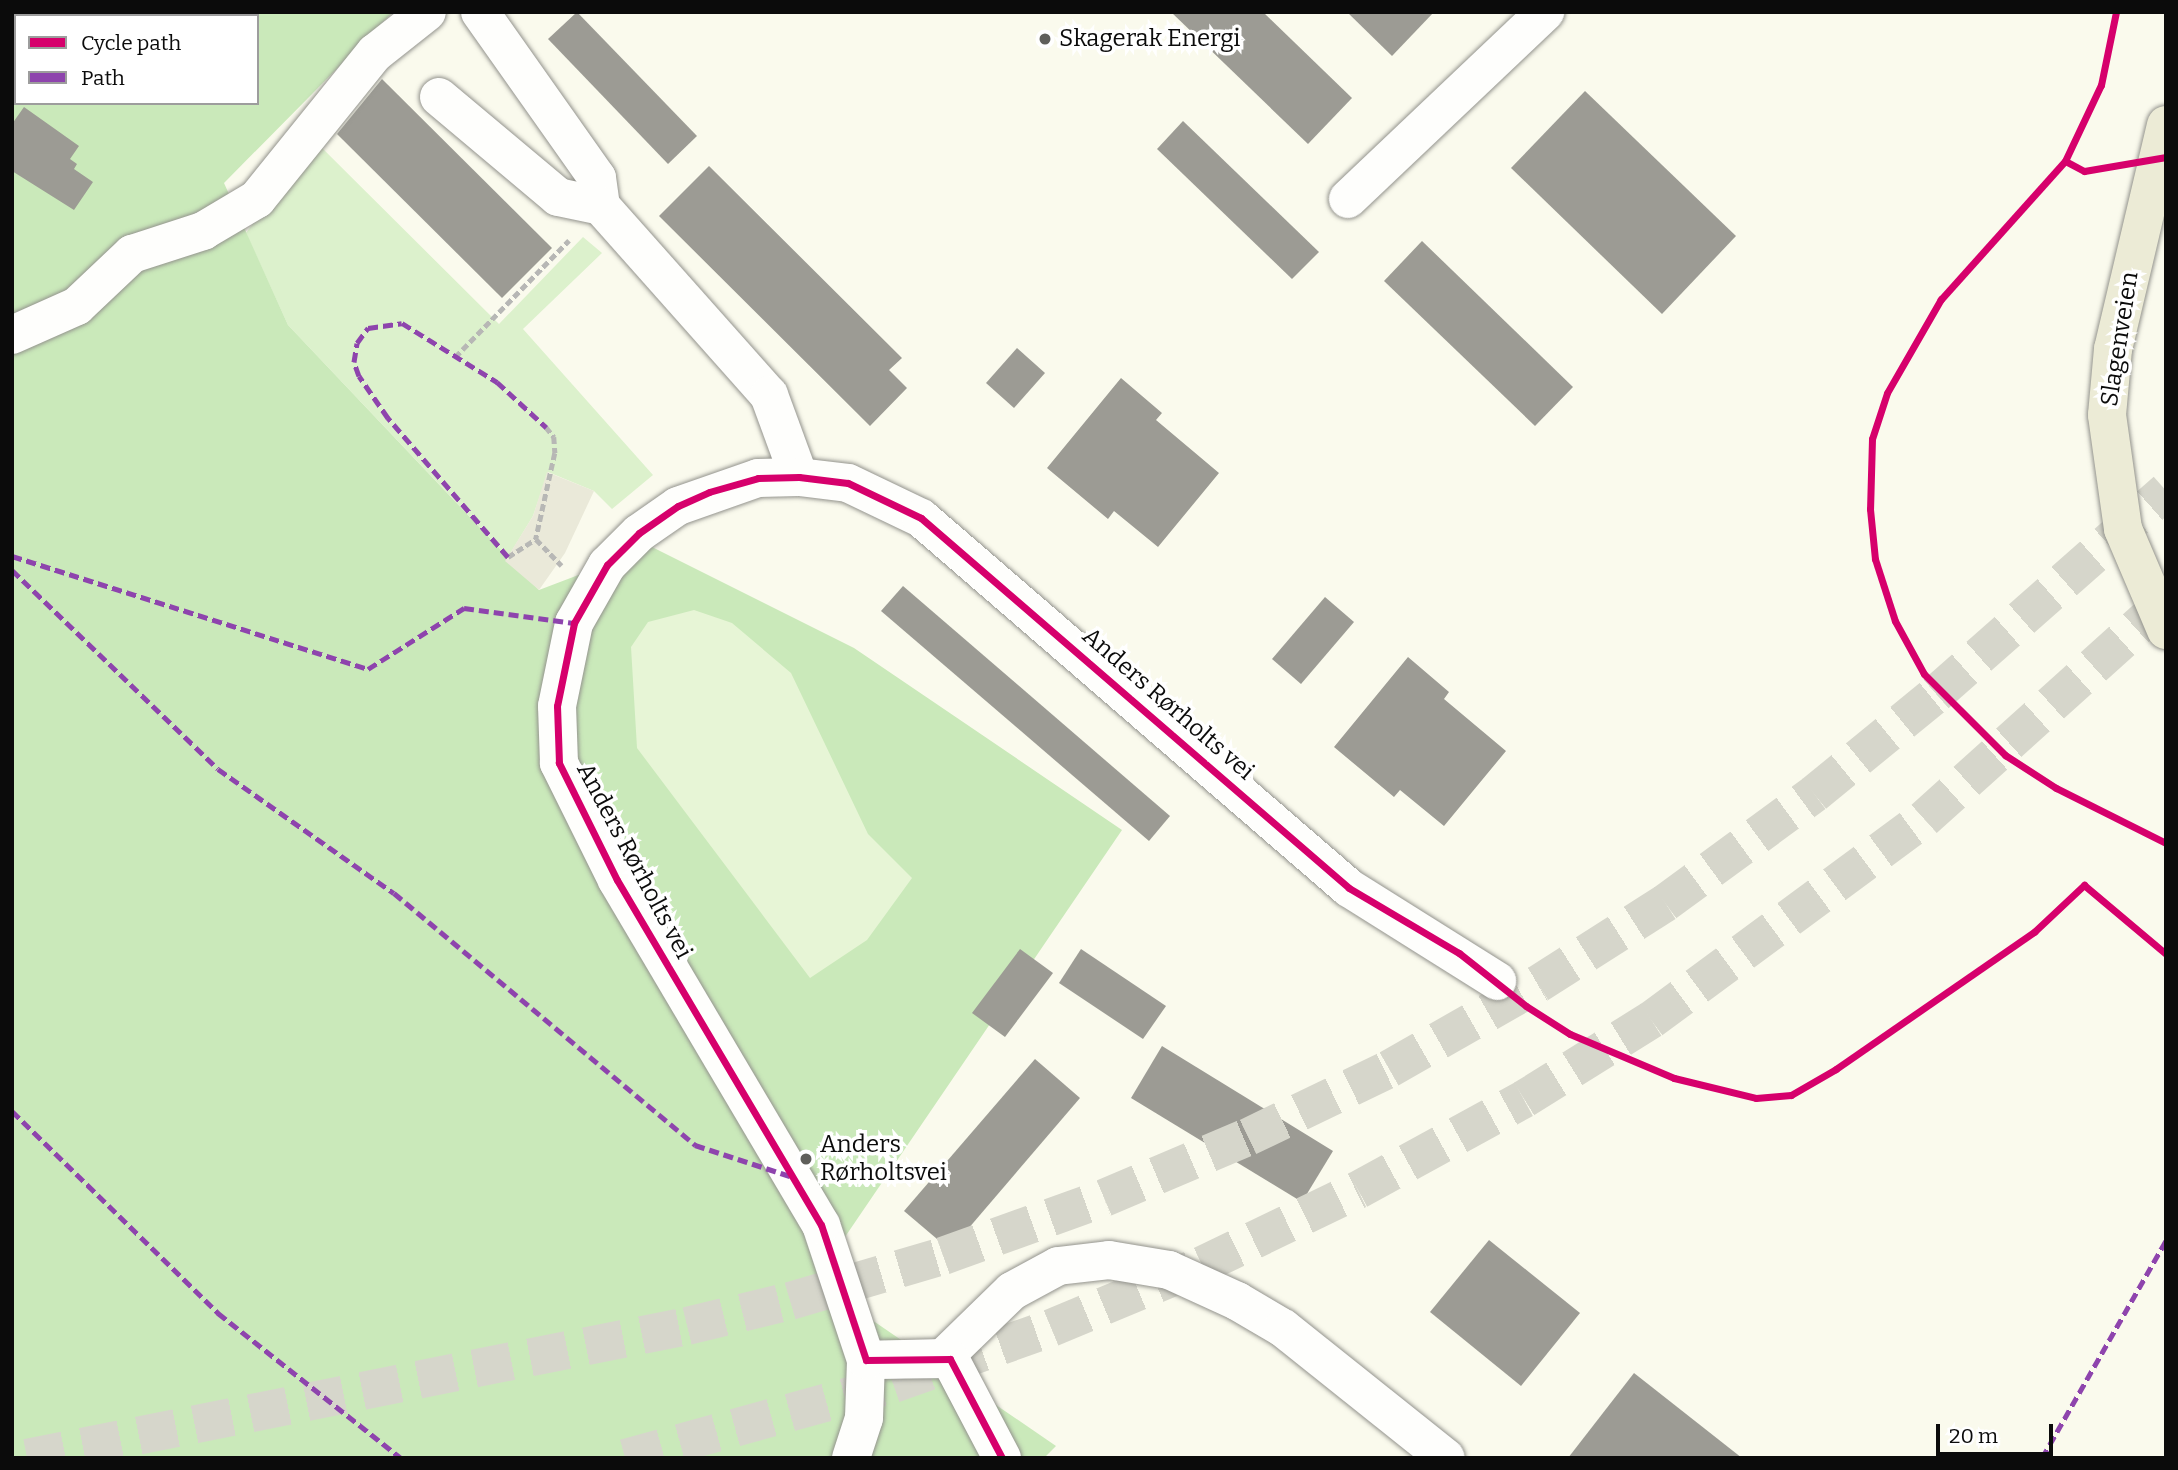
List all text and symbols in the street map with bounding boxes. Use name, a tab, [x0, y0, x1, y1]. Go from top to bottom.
legend	[14, 14, 259, 105]
place label: Skagerak Energi	[1059, 25, 1240, 53]
text: Cycle path	[81, 30, 181, 56]
marker: Skagerak Energi	[1037, 31, 1053, 47]
text: Path	[81, 65, 125, 91]
street label: Slagenveien	[2095, 270, 2145, 408]
street label: Anders Rørholts vei	[1076, 622, 1260, 786]
street label: Anders Rørholts vei	[570, 758, 698, 964]
place label: Anders Rørholtsvei	[820, 1131, 947, 1187]
marker: Anders Rørholtsvei	[798, 1151, 814, 1167]
scale bar	[1940, 1410, 2057, 1454]
text: 20 m	[1949, 1423, 1998, 1449]

